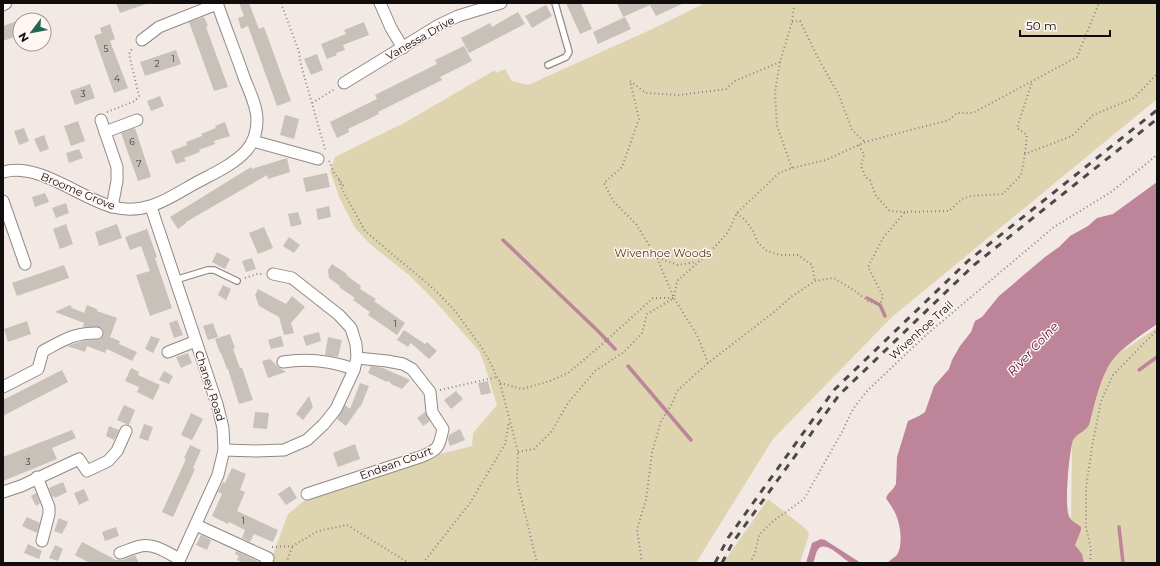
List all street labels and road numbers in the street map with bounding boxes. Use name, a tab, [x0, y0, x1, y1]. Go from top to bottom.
street label: Vanessa Drive	[383, 13, 457, 63]
street label: Broome Grove	[39, 169, 118, 213]
street label: Wivenhoe Trail	[886, 298, 956, 362]
street label: Chaney Road	[192, 349, 228, 423]
street label: Endean Court	[358, 443, 435, 483]

